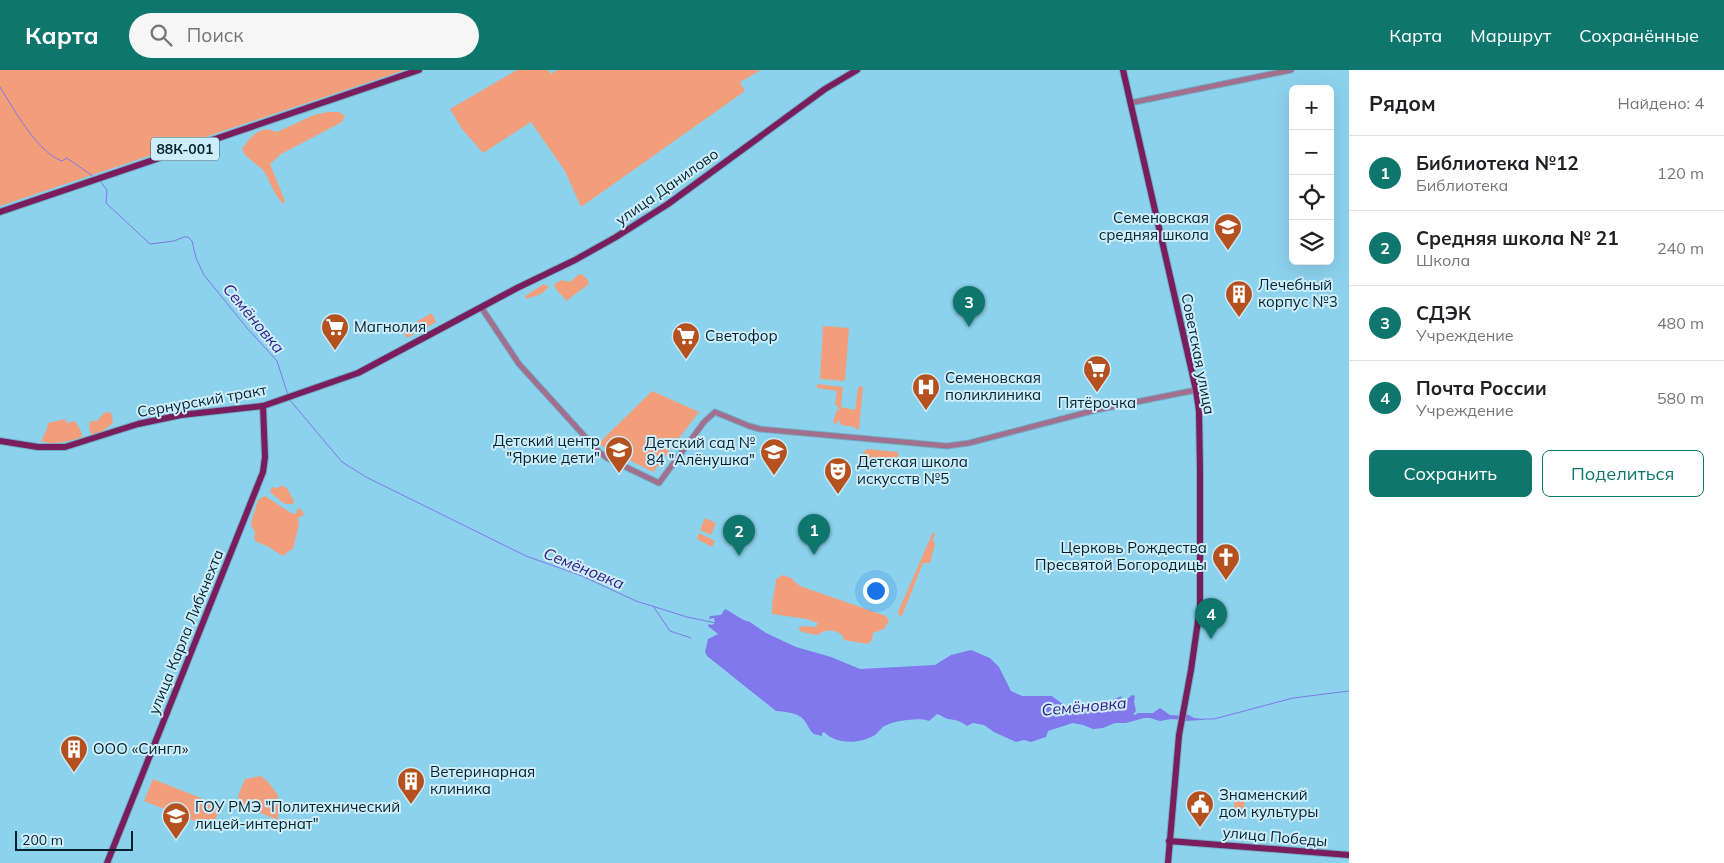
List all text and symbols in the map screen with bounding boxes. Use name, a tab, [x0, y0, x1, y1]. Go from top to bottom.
search box	[129, 13, 479, 58]
text: Карта	[25, 20, 99, 50]
icon: search	[147, 21, 175, 49]
text: Поиск	[187, 23, 244, 47]
text: Карта	[1389, 24, 1442, 47]
text: Маршрут	[1470, 24, 1551, 47]
text: Сохранённые	[1579, 24, 1699, 47]
map controls	[1289, 85, 1334, 265]
button: +	[1289, 85, 1334, 130]
text: Рядом	[1369, 90, 1436, 116]
text: Найдено: 4	[1618, 93, 1704, 113]
button: −	[1289, 130, 1334, 175]
road number: 88К-001	[151, 138, 219, 160]
street label: улица Данилово	[612, 144, 722, 229]
text: Библиотека №12	[1416, 151, 1579, 175]
text: 1	[1380, 163, 1390, 183]
text: 120 m	[1657, 163, 1704, 183]
button: locate	[1289, 175, 1334, 220]
text: Библиотека	[1416, 175, 1508, 195]
place label: Семеновская средняя школа	[1099, 208, 1209, 244]
school or university icon: Семеновская средняя школа	[1213, 212, 1243, 251]
button: layers	[1289, 220, 1334, 265]
text: Средняя школа № 21	[1416, 226, 1619, 250]
text: 2	[1380, 238, 1390, 258]
text: 240 m	[1657, 238, 1704, 258]
text: Школа	[1416, 250, 1470, 270]
place label: Лечебный корпус №3	[1258, 275, 1338, 311]
water label: Семёновка	[219, 279, 289, 357]
building icon: Лечебный корпус №3	[1224, 279, 1254, 318]
pin: 3	[953, 286, 985, 327]
street label: Советская улица	[1177, 292, 1220, 416]
text: СДЭК	[1416, 301, 1471, 325]
supermarket icon: Магнолия	[320, 312, 350, 351]
text: 3	[1380, 313, 1390, 333]
text: 480 m	[1657, 313, 1704, 333]
place label: Магнолия	[354, 317, 426, 336]
supermarket icon: Светофор	[671, 321, 701, 360]
text: Учреждение	[1416, 325, 1514, 345]
place label: Светофор	[705, 326, 778, 345]
supermarket icon: Пятёрочка	[1082, 354, 1112, 393]
place label: Семеновская поликлиника	[945, 368, 1041, 404]
hospital icon: Семеновская поликлиника	[911, 372, 941, 411]
text: Почта России	[1416, 376, 1547, 400]
street label: Сернурский тракт	[136, 380, 268, 421]
text: 4	[1380, 388, 1390, 408]
text: 580 m	[1657, 388, 1704, 408]
place label: Пятёрочка	[1058, 393, 1136, 412]
text: Учреждение	[1416, 400, 1514, 420]
place label: Детский центр "Яркие дети"	[493, 431, 600, 467]
place label: Детский сад № 84 "Алёнушка"	[644, 433, 755, 469]
school or university icon: Детский центр "Яркие дети"	[604, 435, 634, 474]
school or university icon: Детский сад № 84 "Алёнушка"	[759, 437, 789, 476]
button: Сохранить	[1369, 450, 1532, 497]
button: Поделиться	[1542, 450, 1704, 497]
place label: Детская школа искусств №5	[857, 452, 968, 488]
theatre icon: Детская школа искусств №5	[823, 456, 853, 495]
pin: 1	[798, 514, 830, 555]
pin: 2	[723, 515, 755, 556]
place label: Церковь Рождества Пресвятой Богородицы	[1035, 538, 1207, 574]
church icon: Церковь Рождества Пресвятой Богородицы	[1211, 542, 1241, 581]
water label: Семёновка	[541, 543, 628, 593]
street label: улица Карла Либкнехта	[144, 547, 227, 717]
your location	[863, 578, 889, 604]
pin: 4	[1195, 598, 1227, 639]
water label: Семёновка	[1041, 692, 1128, 720]
building icon: ООО «Сингл»	[59, 734, 89, 773]
place label: ООО «Сингл»	[93, 739, 189, 758]
place label: Ветеринарная клиника	[430, 762, 535, 798]
building icon: Ветеринарная клиника	[396, 766, 426, 805]
place label: Знаменский дом культуры	[1219, 785, 1318, 821]
public building icon: Знаменский дом культуры	[1185, 789, 1215, 828]
place label: ГОУ РМЭ "Политехнический лицей-интернат"	[195, 797, 400, 833]
school or university icon: ГОУ РМЭ "Политехнический лицей-интернат"	[161, 801, 191, 840]
street label: улица Победы	[1222, 822, 1328, 851]
scale bar	[15, 828, 132, 851]
text: 200 m	[22, 831, 63, 849]

